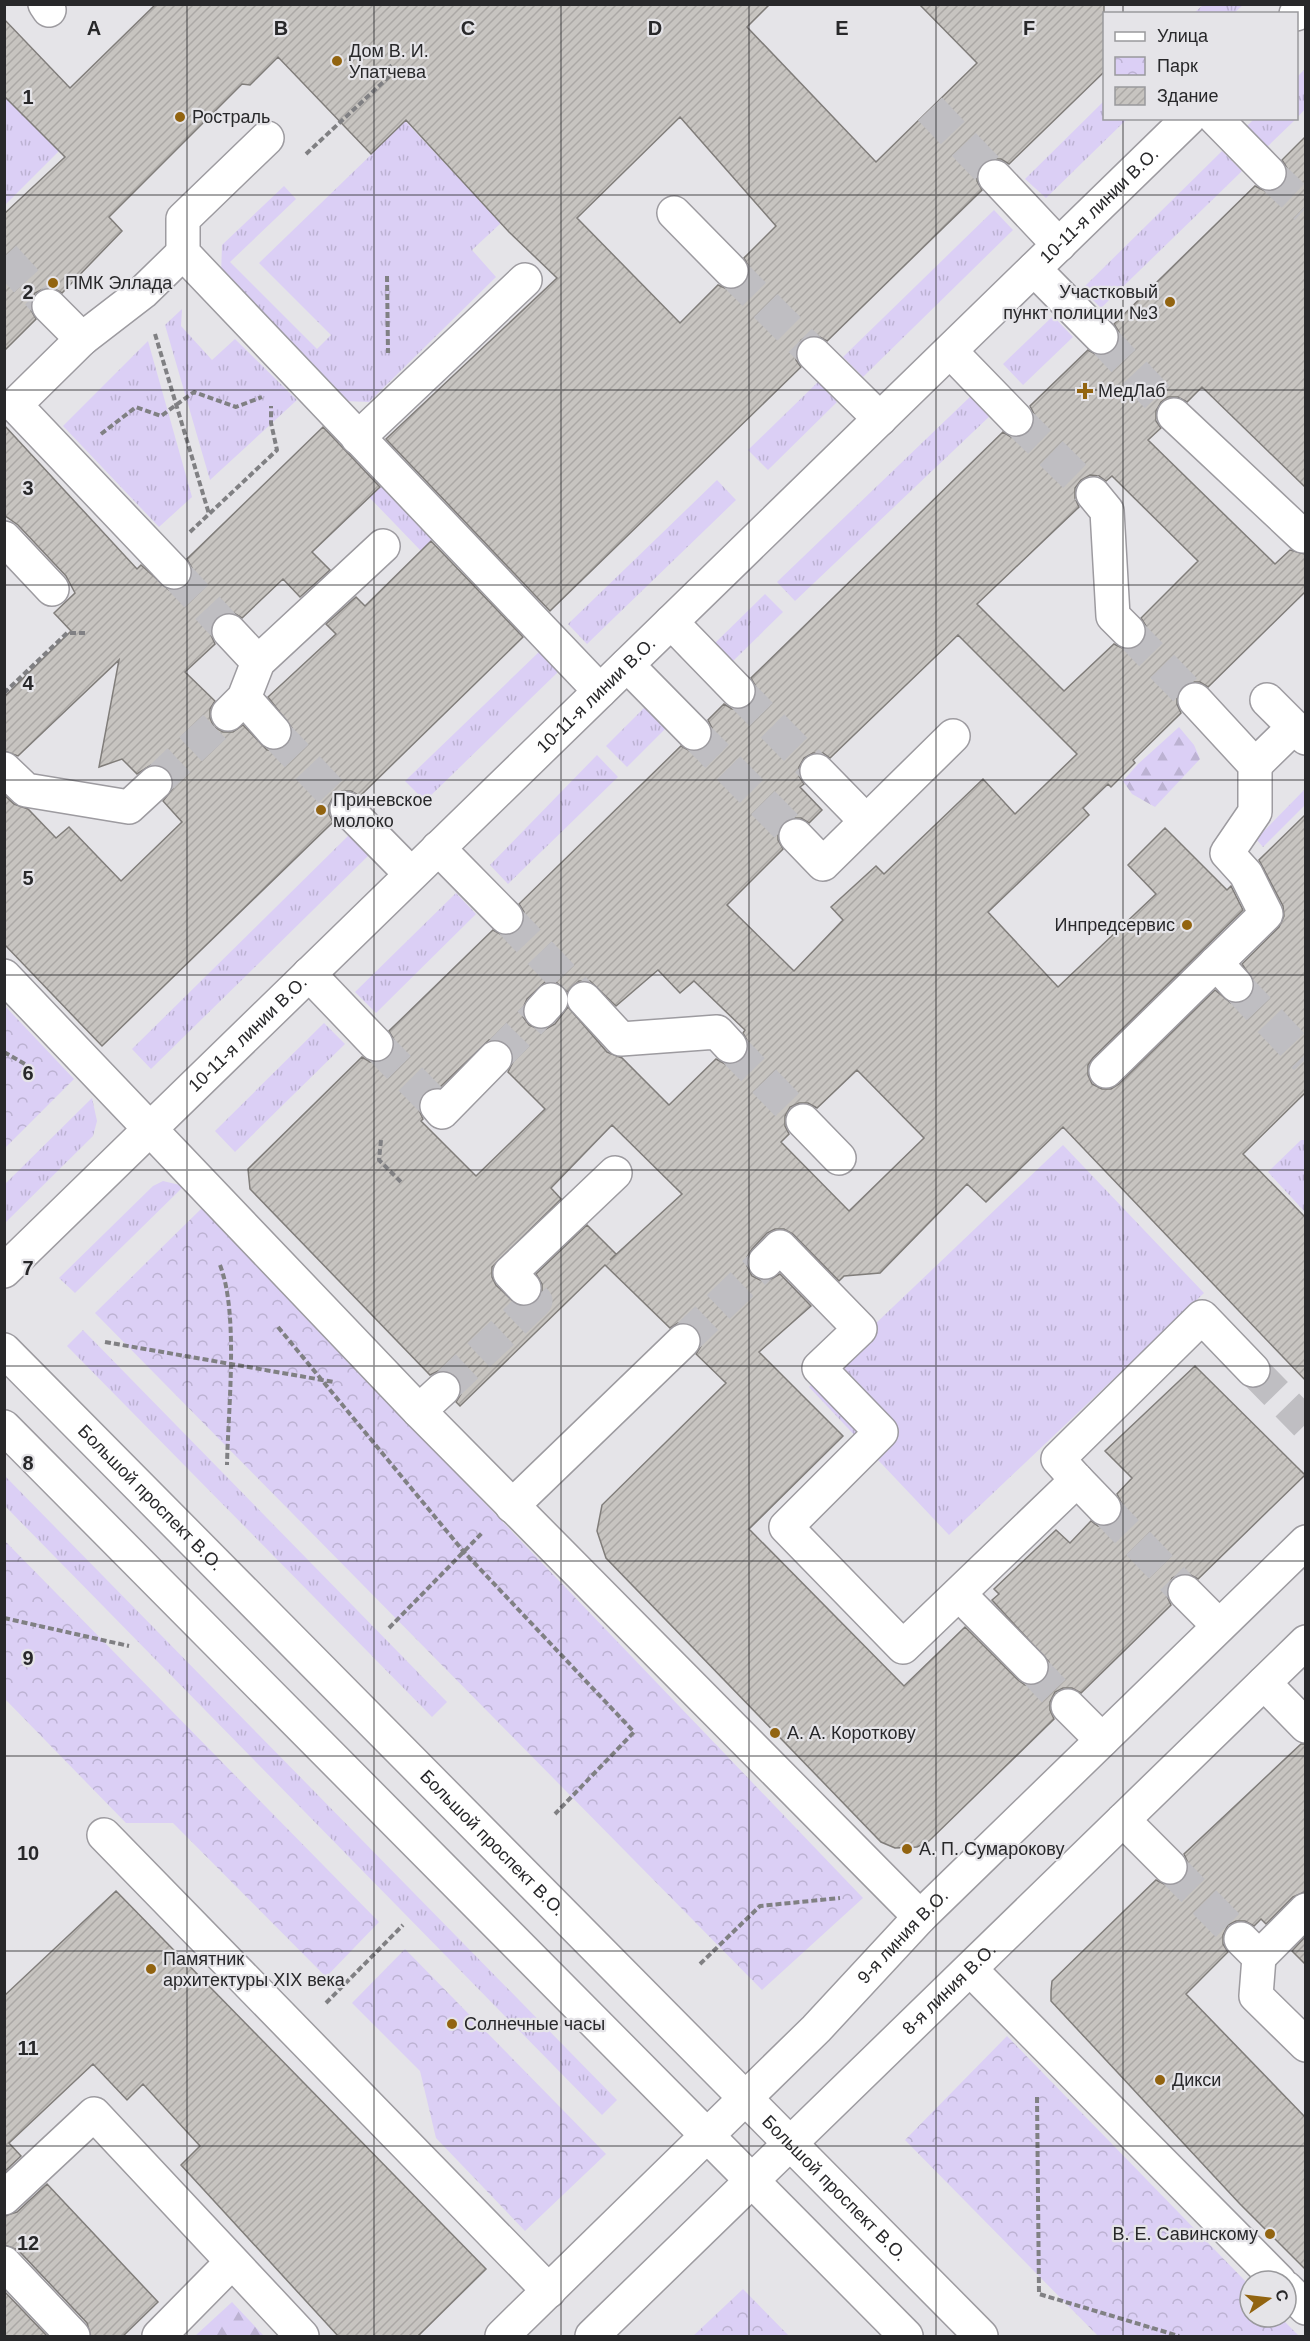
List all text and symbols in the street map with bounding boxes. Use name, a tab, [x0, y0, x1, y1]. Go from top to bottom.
legend	[1103, 12, 1298, 120]
text: A	[87, 17, 101, 39]
text: B	[274, 17, 288, 39]
text: C	[461, 17, 475, 39]
text: D	[648, 17, 662, 39]
text: E	[835, 17, 849, 39]
text: F	[1023, 17, 1035, 39]
text: Улица	[1157, 26, 1209, 46]
place label: Дом В. И. Упатчева	[349, 41, 429, 82]
marker: Дом В. И. Упатчева	[330, 54, 344, 68]
text: Парк	[1157, 56, 1198, 76]
text: 1	[22, 86, 34, 108]
text: Здание	[1157, 86, 1218, 106]
place label: Ростраль	[192, 107, 270, 127]
marker: Ростраль	[173, 110, 187, 124]
street label: 10-11-я линии В.О.	[1036, 143, 1162, 267]
place label: ПМК Эллада	[65, 273, 173, 293]
marker: ПМК Эллада	[46, 276, 60, 290]
text: 2	[22, 281, 34, 303]
place label: Участковый пункт полиции №3	[1003, 282, 1158, 323]
marker: Участковый пункт полиции №3	[1163, 295, 1177, 309]
place label: МедЛаб	[1098, 381, 1165, 401]
marker: МедЛаб	[1076, 382, 1094, 400]
text: 3	[22, 477, 34, 499]
street label: 10-11-я линии В.О.	[533, 633, 659, 757]
text: 4	[22, 672, 34, 694]
place label: Приневское молоко	[333, 790, 432, 831]
marker: Приневское молоко	[314, 803, 328, 817]
text: 5	[22, 867, 34, 889]
place label: Инпредсервис	[1055, 915, 1175, 935]
marker: Инпредсервис	[1180, 918, 1194, 932]
street label: 10-11-я линии В.О.	[184, 972, 311, 1096]
text: 6	[22, 1062, 34, 1084]
text: 7	[22, 1257, 34, 1279]
street label: Большой проспект В.О.	[74, 1421, 227, 1575]
text: 8	[22, 1452, 34, 1474]
text: 9	[22, 1647, 34, 1669]
place label: А. А. Короткову	[787, 1723, 916, 1743]
marker: А. А. Короткову	[768, 1726, 782, 1740]
street label: Большой проспект В.О.	[416, 1766, 569, 1920]
place label: А. П. Сумарокову	[919, 1839, 1064, 1859]
text: 10	[17, 1842, 39, 1864]
marker: А. П. Сумарокову	[900, 1842, 914, 1856]
street label: 9-я линия В.О.	[853, 1885, 952, 1988]
street label: 8-я линия В.О.	[898, 1939, 1000, 2039]
place label: Памятник архитектуры XIX века	[163, 1949, 346, 1990]
marker: Памятник архитектуры XIX века	[144, 1962, 158, 1976]
place label: Солнечные часы	[464, 2014, 605, 2034]
marker: Солнечные часы	[445, 2017, 459, 2031]
text: 11	[17, 2037, 39, 2059]
place label: Дикси	[1172, 2070, 1221, 2090]
marker: Дикси	[1153, 2073, 1167, 2087]
street label: Большой проспект В.О.	[758, 2111, 911, 2265]
place label: В. Е. Савинскому	[1113, 2224, 1258, 2244]
marker: В. Е. Савинскому	[1263, 2227, 1277, 2241]
text: 12	[17, 2232, 39, 2254]
north arrow	[1238, 2269, 1298, 2329]
text: С	[1272, 2288, 1292, 2304]

